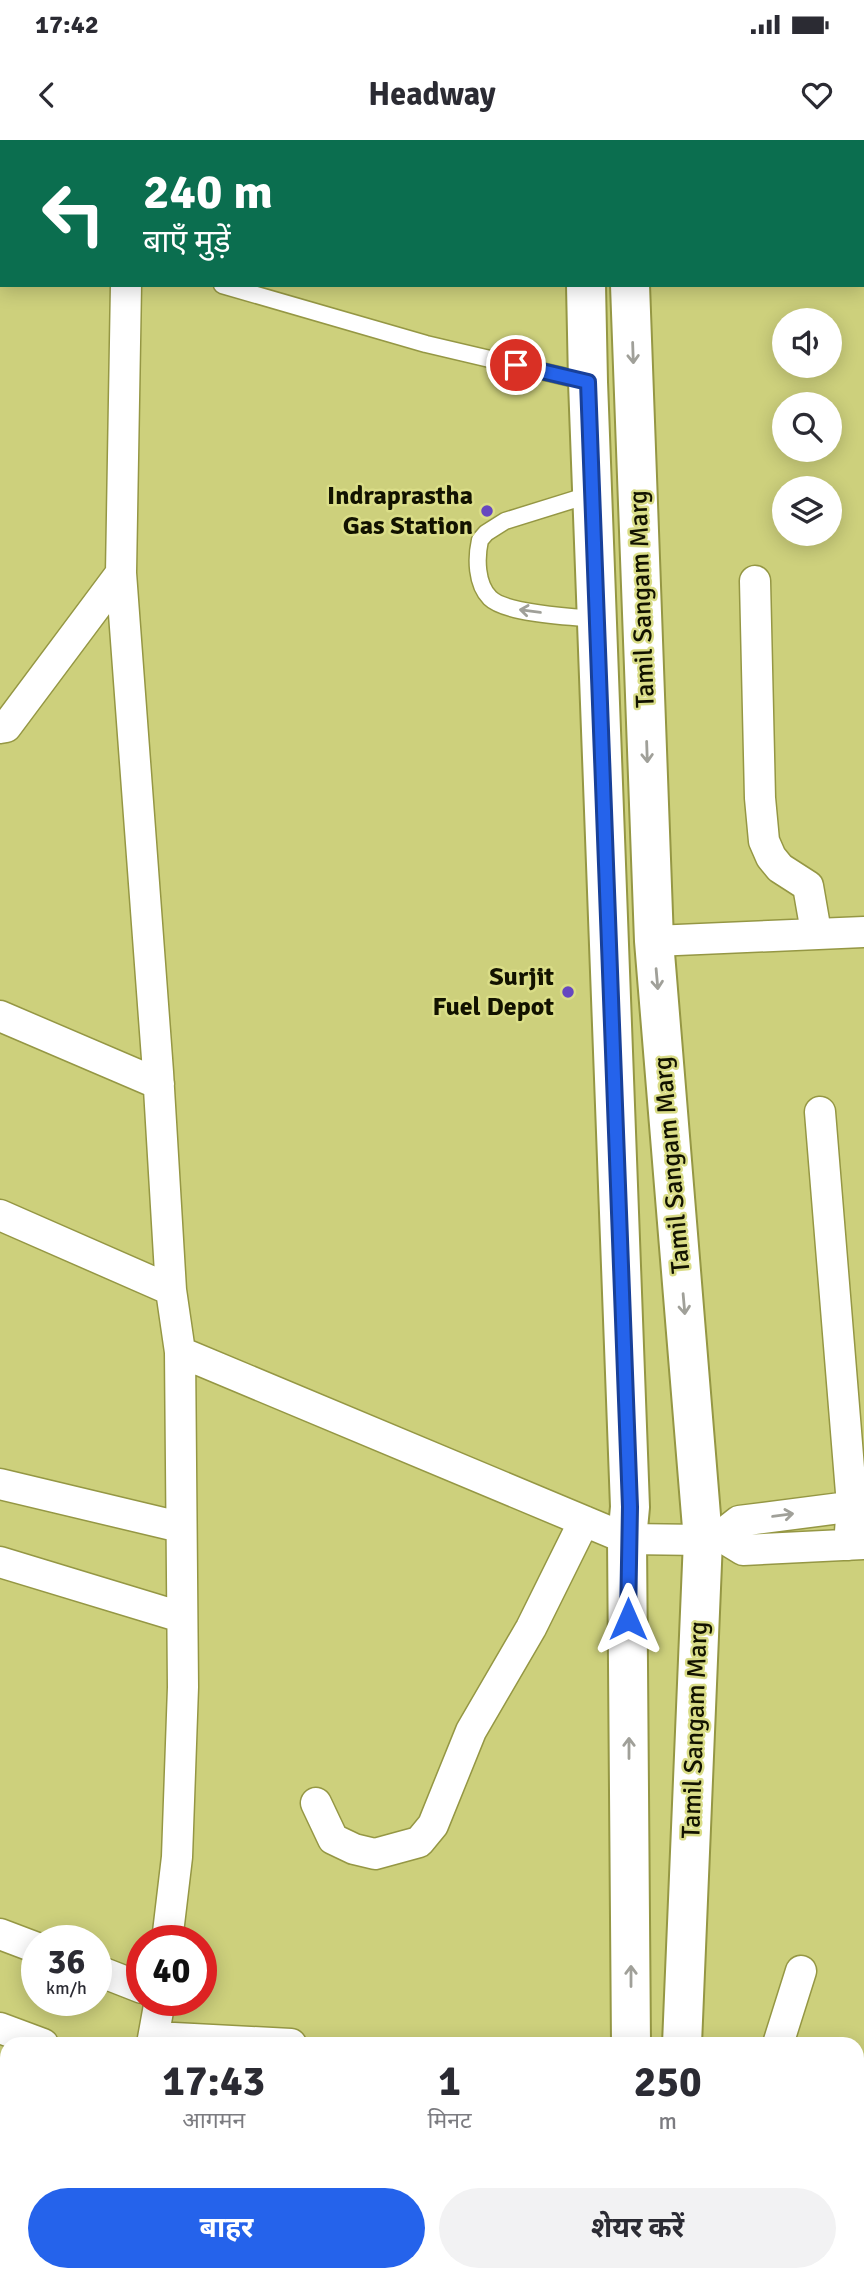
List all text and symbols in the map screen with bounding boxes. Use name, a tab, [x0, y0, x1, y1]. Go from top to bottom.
text: 17:42	[35, 9, 99, 41]
text: Headway	[368, 75, 496, 114]
icon: back	[28, 76, 66, 114]
icon: heart	[798, 76, 836, 114]
text: 240 m	[143, 162, 273, 222]
icon: left	[28, 168, 119, 259]
text: बाएँ मुड़ें	[143, 222, 231, 261]
map controls	[772, 308, 842, 546]
button: sound	[772, 308, 842, 378]
pin	[486, 335, 546, 395]
one-way arrow	[626, 342, 639, 365]
icon: arrive	[497, 346, 535, 384]
button: search	[772, 392, 842, 462]
button: layers	[772, 476, 842, 546]
place label: Indraprastha Gas Station	[327, 480, 473, 542]
street label: Tamil Sangam Marg	[622, 490, 662, 708]
marker: Indraprastha Gas Station	[479, 503, 495, 519]
one-way arrow	[519, 605, 541, 618]
one-way arrow	[640, 740, 654, 763]
place label: Surjit Fuel Depot	[432, 961, 554, 1023]
one-way arrow	[651, 968, 664, 990]
marker: Surjit Fuel Depot	[560, 984, 576, 1000]
street label: Tamil Sangam Marg	[647, 1055, 697, 1275]
one-way arrow	[678, 1292, 691, 1315]
one-way arrow	[771, 1508, 794, 1521]
position arrow	[591, 1582, 665, 1656]
street label: Tamil Sangam Marg	[675, 1621, 715, 1839]
one-way arrow	[622, 1737, 636, 1760]
speed limit sign: 40	[126, 1925, 217, 2016]
text: 36	[48, 1940, 85, 1983]
one-way arrow	[624, 1965, 638, 1988]
text: km/h	[46, 1977, 87, 1999]
text: 17:43	[162, 2056, 265, 2107]
text: 1	[438, 2056, 461, 2107]
text: 250	[634, 2057, 702, 2108]
text: आगमन	[182, 2106, 245, 2135]
text: मिनट	[427, 2106, 472, 2135]
text: m	[659, 2107, 677, 2136]
button: बाहर	[28, 2188, 425, 2268]
button: शेयर करें	[439, 2188, 836, 2268]

